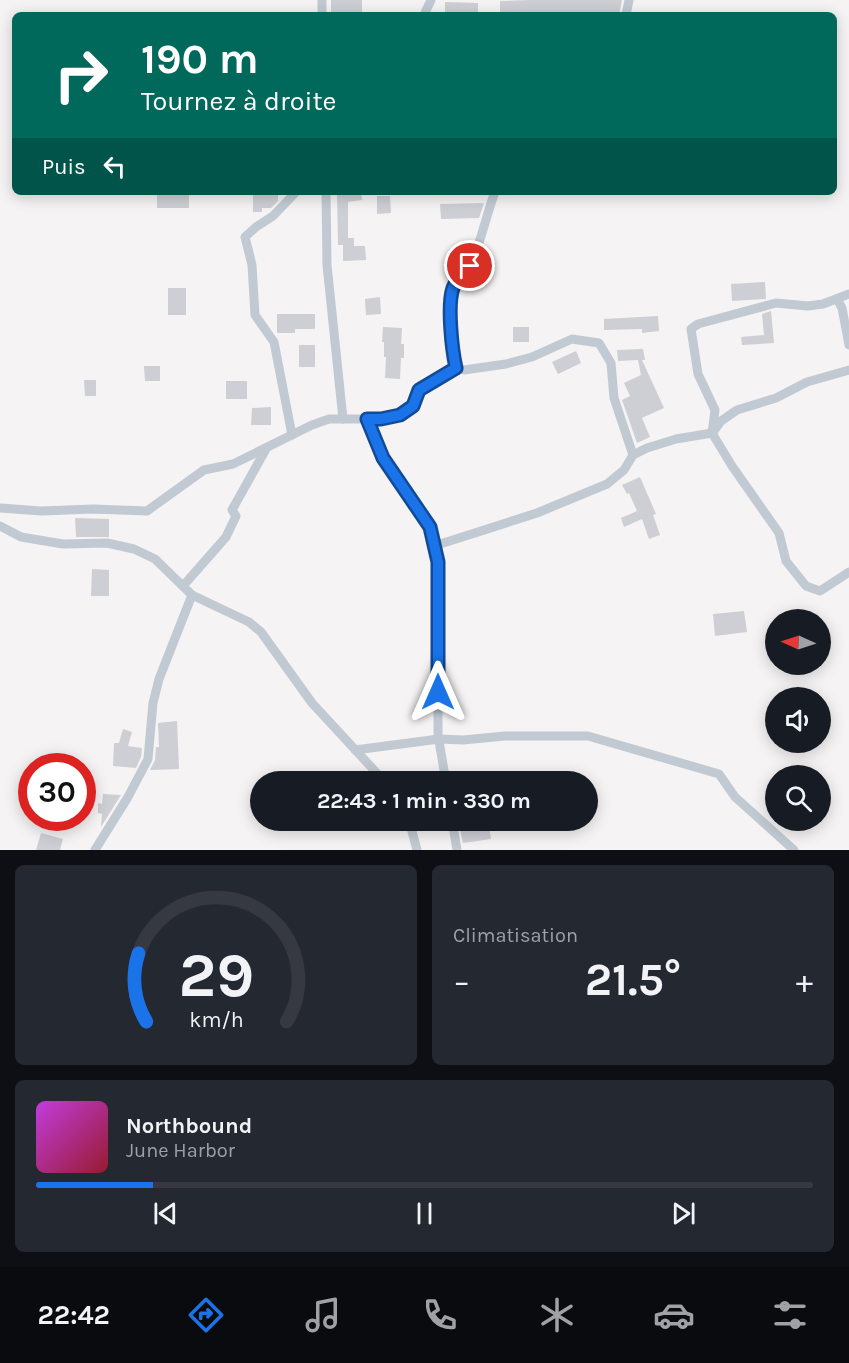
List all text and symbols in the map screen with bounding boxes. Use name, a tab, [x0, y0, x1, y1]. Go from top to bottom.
text: 190 m	[141, 34, 259, 84]
icon: right	[42, 36, 120, 114]
text: Tournez à droite	[141, 85, 336, 117]
icon: left	[98, 150, 131, 183]
text: Puis	[42, 154, 86, 180]
pin	[444, 240, 495, 291]
icon: arrive	[453, 249, 486, 282]
north arrow	[765, 609, 831, 675]
map controls	[765, 609, 831, 831]
position arrow	[406, 660, 470, 724]
button: sound	[765, 687, 831, 753]
speed limit sign: 30	[18, 753, 96, 831]
button: search	[765, 765, 831, 831]
text: 22:43 · 1 min · 330 m	[317, 788, 531, 814]
text: Climatisation	[453, 924, 578, 947]
text: 29	[178, 939, 254, 1012]
text: 21.5°	[585, 954, 681, 1006]
text: −	[453, 962, 470, 1000]
text: +	[796, 962, 813, 1000]
text: km/h	[189, 1007, 243, 1032]
text: Northbound	[126, 1113, 252, 1139]
text: June Harbor	[126, 1139, 235, 1162]
icon: previous	[149, 1197, 182, 1230]
icon: pause	[408, 1197, 441, 1230]
icon: next	[667, 1197, 700, 1230]
icon: directions	[185, 1294, 227, 1336]
icon: music	[302, 1294, 344, 1336]
icon: phone	[419, 1294, 461, 1336]
icon: climate	[536, 1294, 578, 1336]
icon: car	[653, 1294, 695, 1336]
icon: filters	[769, 1294, 811, 1336]
text: 22:42	[37, 1299, 110, 1331]

